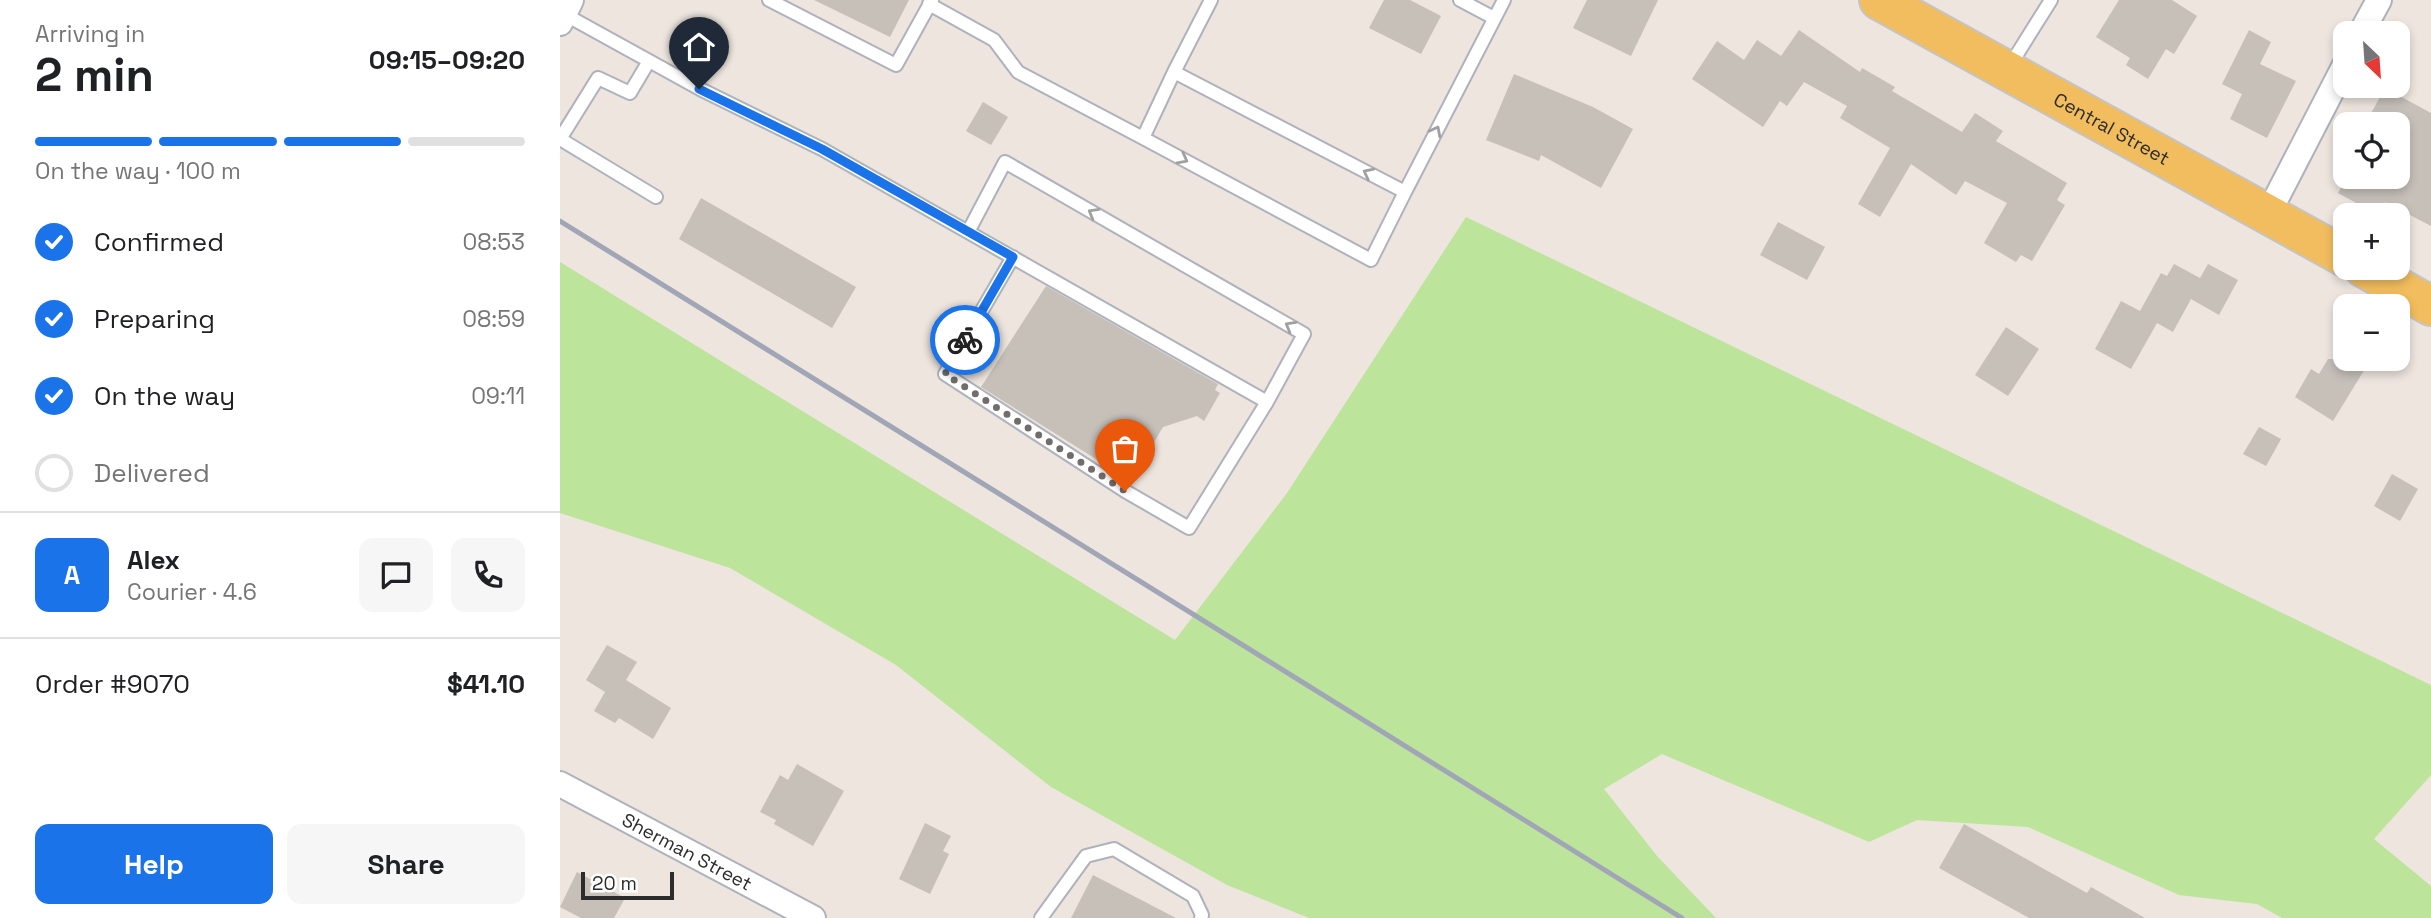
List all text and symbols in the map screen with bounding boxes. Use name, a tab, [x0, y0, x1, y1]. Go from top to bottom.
pin	[669, 17, 729, 89]
text: Arriving in	[35, 19, 145, 49]
north arrow	[2333, 21, 2410, 98]
map controls	[2333, 21, 2410, 371]
icon: home	[680, 28, 718, 66]
text: 09:15–09:20	[369, 43, 525, 77]
text: 2 min	[35, 46, 154, 104]
street label: Central Street	[2049, 87, 2174, 171]
button: locate	[2333, 112, 2410, 189]
one-way arrow	[1428, 126, 1441, 138]
one-way arrow	[1176, 151, 1188, 164]
text: On the way · 100 m	[35, 156, 241, 186]
one-way arrow	[1363, 168, 1375, 181]
button: +	[2333, 203, 2410, 280]
one-way arrow	[1087, 208, 1100, 221]
icon: check	[35, 223, 73, 261]
text: Confirmed	[94, 225, 224, 259]
text: 08:53	[462, 227, 525, 257]
button: −	[2333, 294, 2410, 371]
icon: check	[35, 300, 73, 338]
text: Preparing	[94, 302, 215, 336]
text: 08:59	[462, 304, 525, 334]
courier	[930, 305, 1000, 375]
icon: bike	[946, 321, 984, 359]
one-way arrow	[1284, 321, 1297, 334]
icon: check	[35, 377, 73, 415]
text: On the way	[94, 379, 235, 413]
text: 09:11	[471, 381, 525, 411]
pin	[1095, 419, 1155, 491]
icon: bag	[1106, 430, 1144, 468]
text: Delivered	[94, 456, 210, 490]
button: chat	[359, 538, 433, 612]
button: phone	[451, 538, 525, 612]
text: Alex	[127, 543, 180, 577]
text: A	[64, 558, 80, 592]
text: Courier · 4.6	[127, 577, 257, 607]
text: Order #9070	[35, 667, 190, 701]
text: $41.10	[447, 667, 525, 701]
street label: Sherman Street	[618, 807, 756, 897]
button: Help	[35, 824, 273, 904]
button: Share	[287, 824, 525, 904]
scale bar	[581, 869, 674, 901]
text: 20 m	[592, 871, 637, 896]

